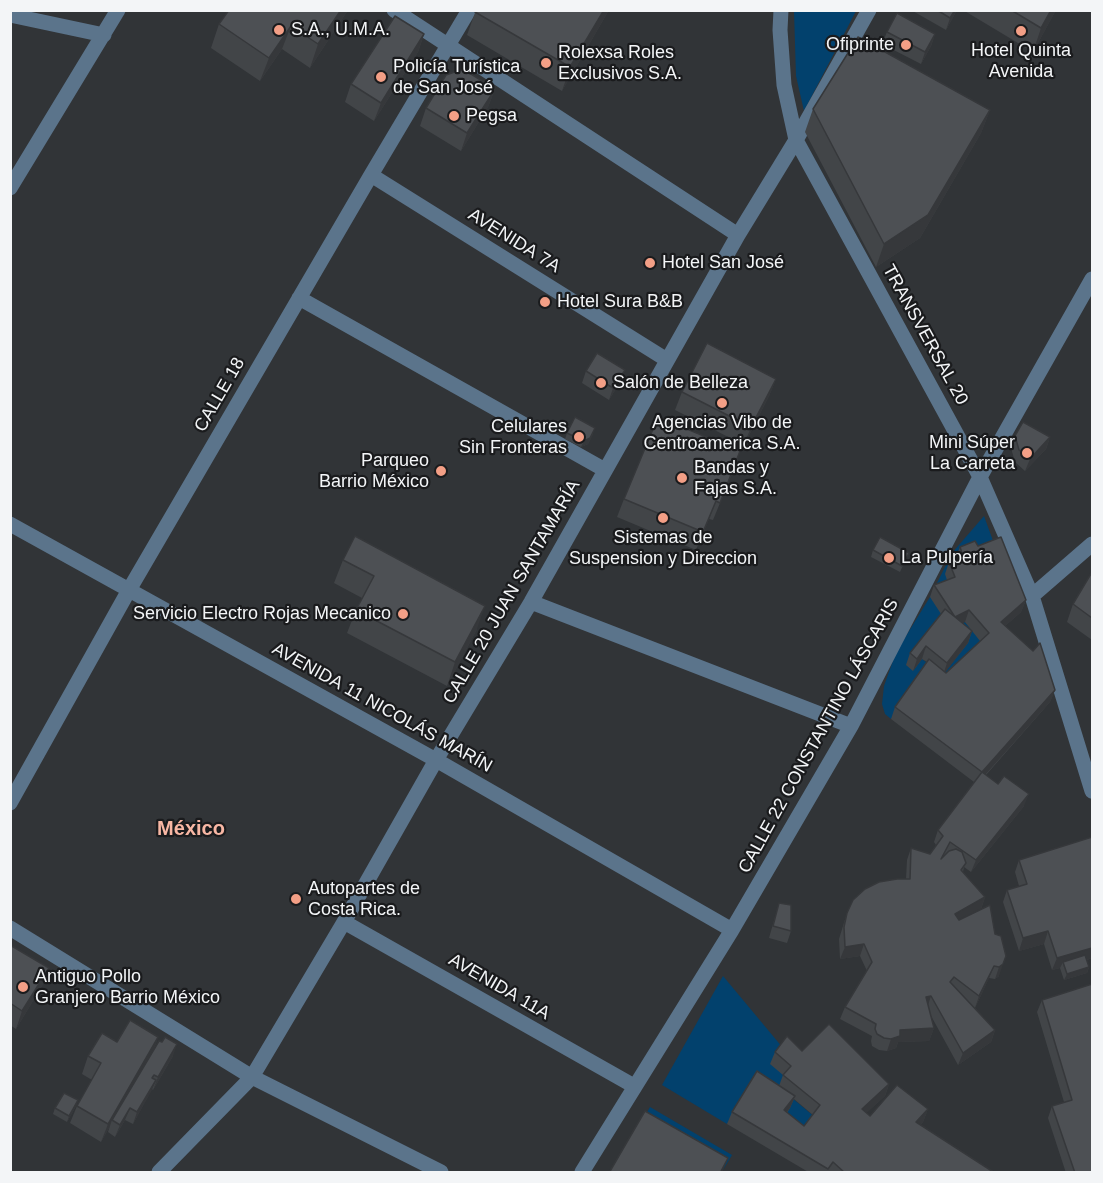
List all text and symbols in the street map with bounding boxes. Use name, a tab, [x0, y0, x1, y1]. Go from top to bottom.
place label: S.A., U.M.A.	[291, 19, 390, 41]
marker: S.A., U.M.A.	[272, 23, 286, 37]
marker: Hotel Quinta Avenida	[1014, 24, 1028, 38]
place label: Ofiprinte	[826, 34, 894, 56]
marker: Ofiprinte	[899, 38, 913, 52]
place label: Hotel Quinta Avenida	[971, 40, 1071, 82]
place label: Rolexsa Roles Exclusivos S.A.	[558, 42, 682, 84]
place label: Policía Turística de San José	[393, 56, 520, 98]
marker: Rolexsa Roles Exclusivos S.A.	[539, 56, 553, 70]
marker: Policía Turística de San José	[374, 70, 388, 84]
place label: Pegsa	[466, 105, 517, 127]
marker: Pegsa	[447, 109, 461, 123]
street label: AVENIDA 7A	[464, 204, 564, 278]
place label: Hotel San José	[662, 252, 784, 274]
marker: Hotel San José	[643, 256, 657, 270]
street label: TRANSVERSAL 20	[877, 261, 973, 409]
place label: Hotel Sura B&B	[557, 291, 683, 313]
marker: Hotel Sura B&B	[538, 295, 552, 309]
street label: CALLE 18	[190, 354, 250, 436]
place label: Salón de Belleza	[613, 372, 748, 394]
marker: Salón de Belleza	[594, 376, 608, 390]
marker: Agencias Vibo de Centroamerica S.A.	[715, 396, 729, 410]
place label: Agencias Vibo de Centroamerica S.A.	[643, 412, 801, 454]
place label: Celulares Sin Fronteras	[459, 416, 567, 458]
marker: Celulares Sin Fronteras	[572, 430, 586, 444]
place label: Mini Súper La Carreta	[929, 432, 1015, 474]
marker: Mini Súper La Carreta	[1020, 446, 1034, 460]
place label: Parqueo Barrio México	[319, 450, 429, 492]
place label: Bandas y Fajas S.A.	[694, 457, 777, 500]
marker: Parqueo Barrio México	[434, 464, 448, 478]
marker: Bandas y Fajas S.A.	[675, 471, 689, 485]
street label: CALLE 20 JUAN SANTAMARÍA	[439, 476, 585, 708]
marker: Sistemas de Suspension y Direccion	[656, 511, 670, 525]
place label: Sistemas de Suspension y Direccion	[569, 527, 757, 570]
place label: La Pulpería	[901, 547, 993, 569]
marker: La Pulpería	[882, 551, 896, 565]
street label: CALLE 22 CONSTANTINO LÁSCARIS	[734, 595, 904, 877]
place label: Servicio Electro Rojas Mecanico	[133, 603, 391, 625]
marker: Servicio Electro Rojas Mecanico	[396, 607, 410, 621]
street label: AVENIDA 11 NICOLÁS MARÍN	[268, 638, 496, 778]
district label: México	[157, 817, 225, 841]
place label: Autopartes de Costa Rica.	[308, 878, 420, 920]
marker: Autopartes de Costa Rica.	[289, 892, 303, 906]
street label: AVENIDA 11A	[445, 949, 553, 1025]
place label: Antiguo Pollo Granjero Barrio México	[35, 966, 220, 1008]
marker: Antiguo Pollo Granjero Barrio México	[16, 980, 30, 994]

